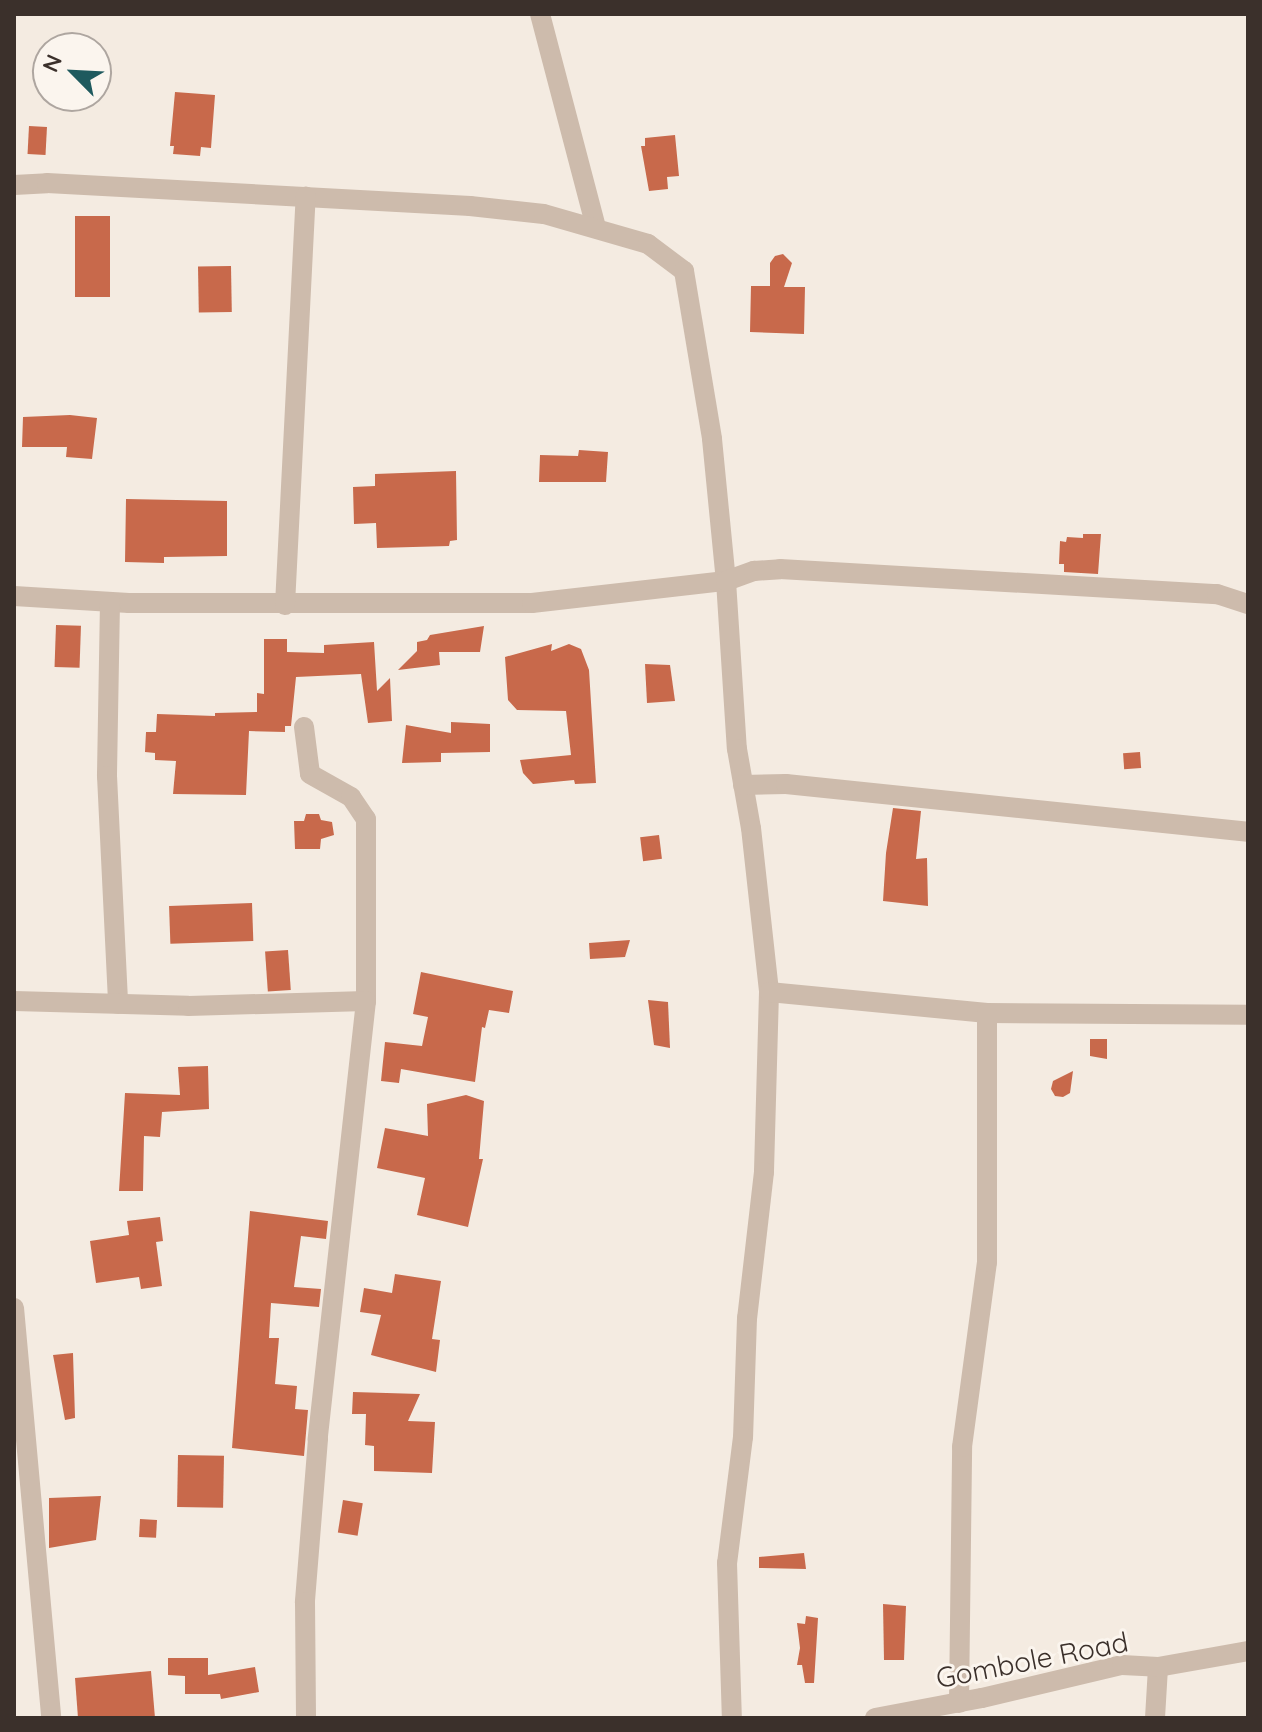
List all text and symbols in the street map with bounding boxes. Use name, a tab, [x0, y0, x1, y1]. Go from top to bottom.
north arrow	[32, 32, 112, 112]
text: N	[36, 50, 68, 76]
street label: Gombole Road	[933, 1625, 1131, 1695]

